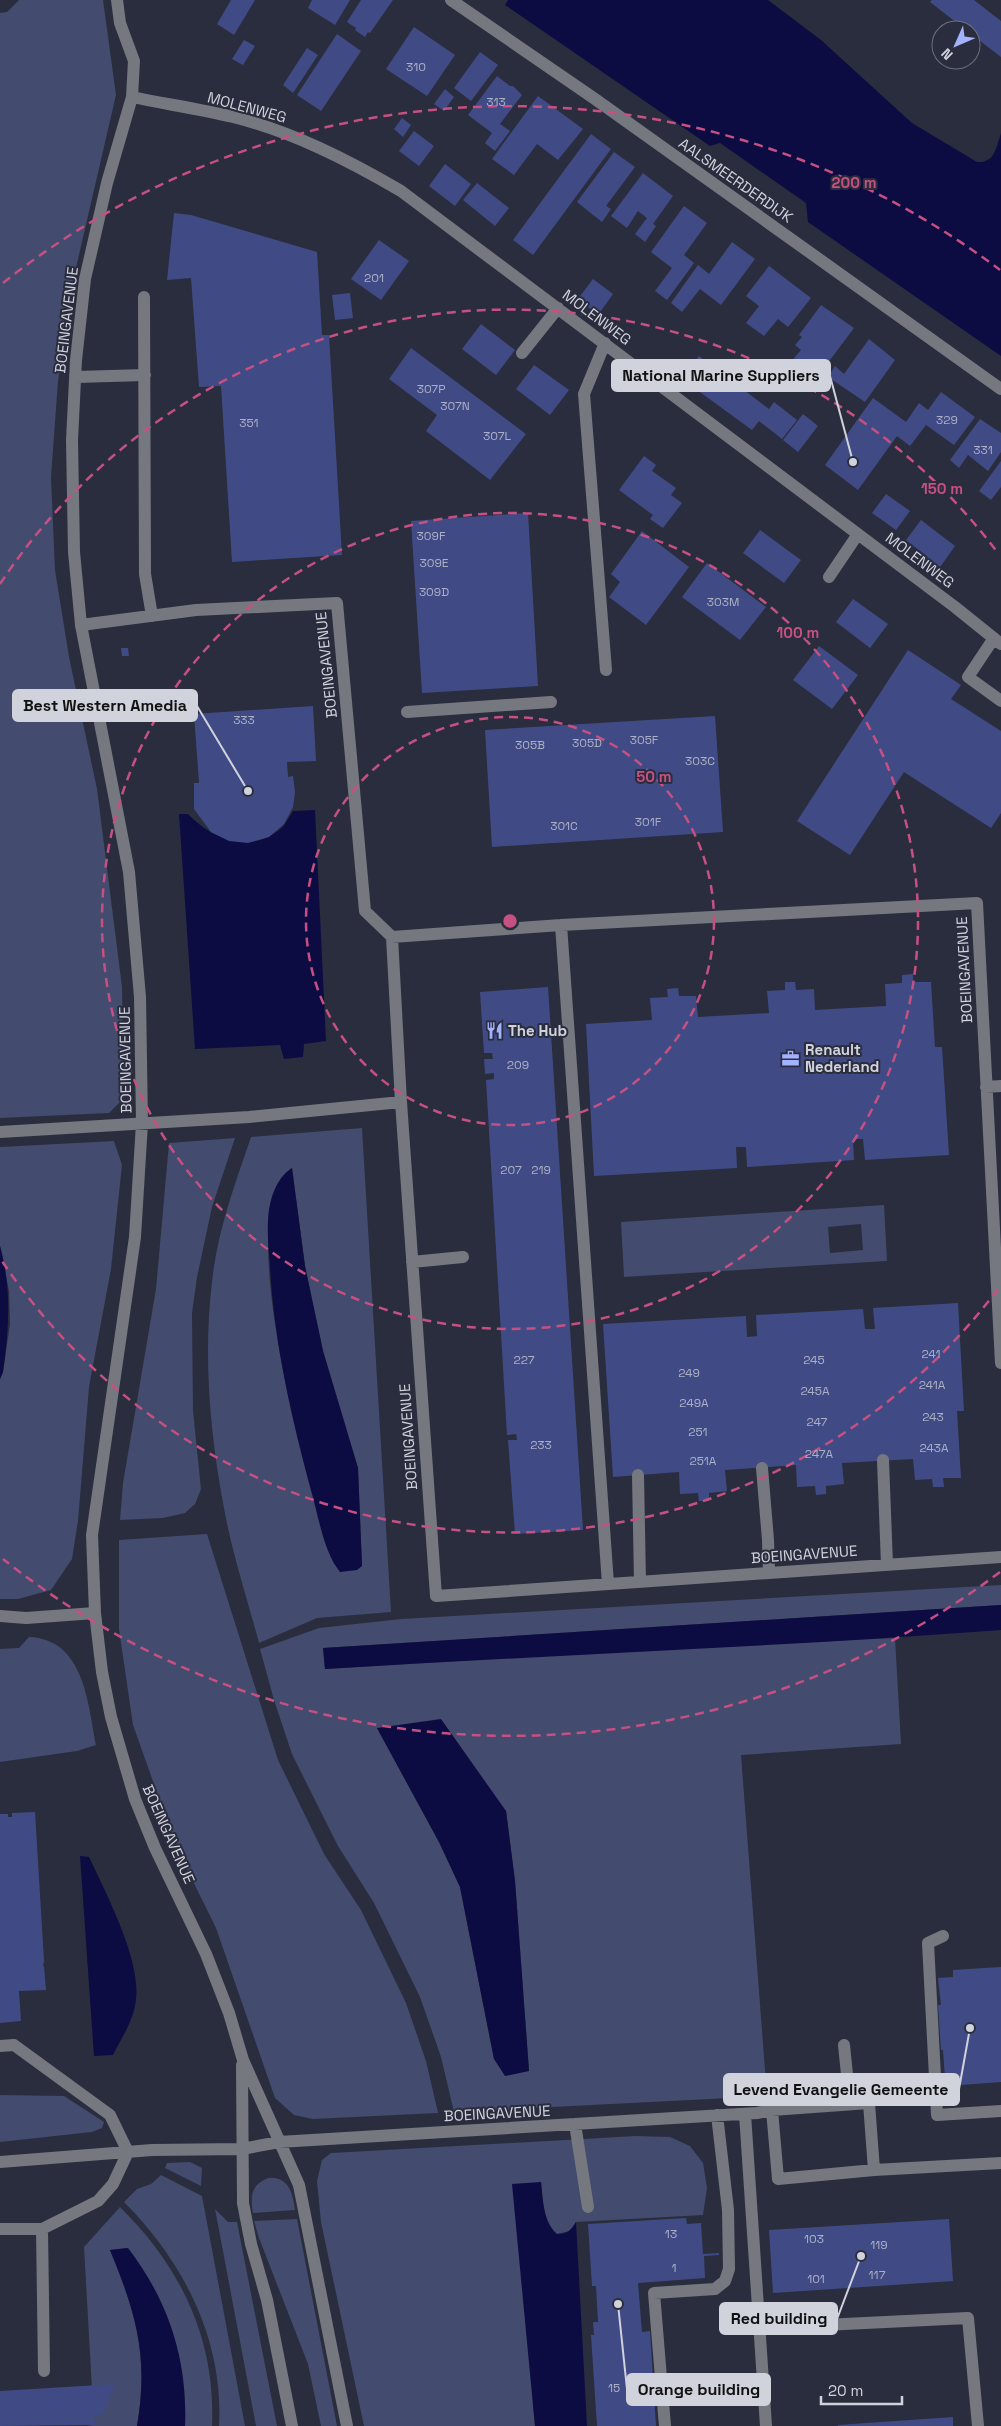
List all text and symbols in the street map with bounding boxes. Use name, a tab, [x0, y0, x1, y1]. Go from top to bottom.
north arrow	[931, 20, 981, 70]
text: N	[937, 45, 956, 64]
house number: 310	[406, 59, 426, 75]
street label: MOLENWEG	[205, 87, 289, 127]
house number: 313	[486, 94, 506, 110]
street label: AALSMEERDERDIJK	[675, 133, 797, 227]
text: 200 m	[832, 173, 876, 192]
street label: BOEINGAVENUE	[50, 266, 82, 374]
house number: 201	[364, 270, 384, 286]
street label: MOLENWEG	[559, 285, 635, 349]
callout: National Marine Suppliers	[612, 360, 830, 391]
text: National Marine Suppliers	[622, 365, 820, 386]
house number: 307P	[417, 381, 445, 397]
house number: 307N	[440, 398, 470, 414]
house number: 329	[936, 412, 958, 428]
house number: 351	[239, 415, 259, 431]
house number: 307L	[483, 428, 511, 444]
house number: 331	[973, 442, 993, 458]
text: 150 m	[921, 479, 963, 498]
house number: 309F	[417, 528, 446, 544]
street label: MOLENWEG	[882, 528, 958, 592]
house number: 309E	[419, 555, 449, 571]
house number: 309D	[419, 584, 449, 600]
house number: 303M	[707, 594, 739, 610]
street label: BOEINGAVENUE	[311, 611, 341, 719]
text: 100 m	[777, 623, 819, 642]
callout: Best Western Amedia	[13, 690, 197, 721]
text: Best Western Amedia	[23, 695, 187, 716]
house number: 333	[233, 712, 255, 728]
house number: 305F	[630, 732, 659, 748]
house number: 305D	[572, 735, 602, 751]
house number: 305B	[515, 737, 545, 753]
house number: 303C	[685, 753, 715, 769]
text: 50 m	[636, 767, 672, 786]
house number: 301F	[635, 814, 662, 830]
house number: 301C	[550, 818, 578, 834]
centre of rings	[501, 912, 519, 930]
street label: BOEINGAVENUE	[952, 916, 976, 1024]
street label: BOEINGAVENUE	[115, 1006, 135, 1114]
restaurant icon: The Hub	[484, 1020, 504, 1040]
place label: The Hub	[508, 1021, 567, 1040]
place label: Renault Nederland	[805, 1040, 879, 1076]
office icon: Renault Nederland	[781, 1048, 801, 1068]
house number: 209	[507, 1057, 529, 1073]
house number: 207	[500, 1162, 522, 1178]
house number: 219	[531, 1162, 551, 1178]
house number: 241	[921, 1346, 941, 1362]
house number: 227	[513, 1352, 535, 1368]
house number: 245	[803, 1352, 825, 1368]
house number: 249	[678, 1365, 700, 1381]
house number: 241A	[919, 1377, 946, 1393]
street label: BOEINGAVENUE	[395, 1383, 421, 1491]
house number: 245A	[800, 1383, 830, 1399]
house number: 249A	[679, 1395, 709, 1411]
house number: 243	[922, 1409, 944, 1425]
house number: 247	[807, 1414, 828, 1430]
house number: 251	[688, 1424, 708, 1440]
house number: 233	[530, 1437, 552, 1453]
house number: 243A	[919, 1440, 949, 1456]
house number: 247A	[805, 1446, 834, 1462]
house number: 251A	[690, 1453, 717, 1469]
street label: BOEINGAVENUE	[750, 1541, 858, 1567]
street label: BOEINGAVENUE	[139, 1781, 199, 1887]
callout: Levend Evangelie Gemeente	[724, 2074, 959, 2105]
text: Levend Evangelie Gemeente	[733, 2079, 949, 2100]
street label: BOEINGAVENUE	[443, 2101, 551, 2125]
house number: 13	[665, 2226, 677, 2242]
house number: 103	[804, 2231, 824, 2247]
house number: 119	[870, 2237, 888, 2253]
house number: 1	[671, 2260, 677, 2276]
house number: 117	[869, 2267, 886, 2283]
house number: 101	[807, 2271, 825, 2287]
callout: Red building	[720, 2303, 837, 2334]
text: Red building	[731, 2308, 827, 2329]
callout: Orange building	[627, 2374, 770, 2405]
scale bar	[821, 2374, 902, 2406]
text: Orange building	[638, 2379, 760, 2400]
house number: 15	[608, 2380, 620, 2396]
text: 20 m	[828, 2381, 863, 2400]

